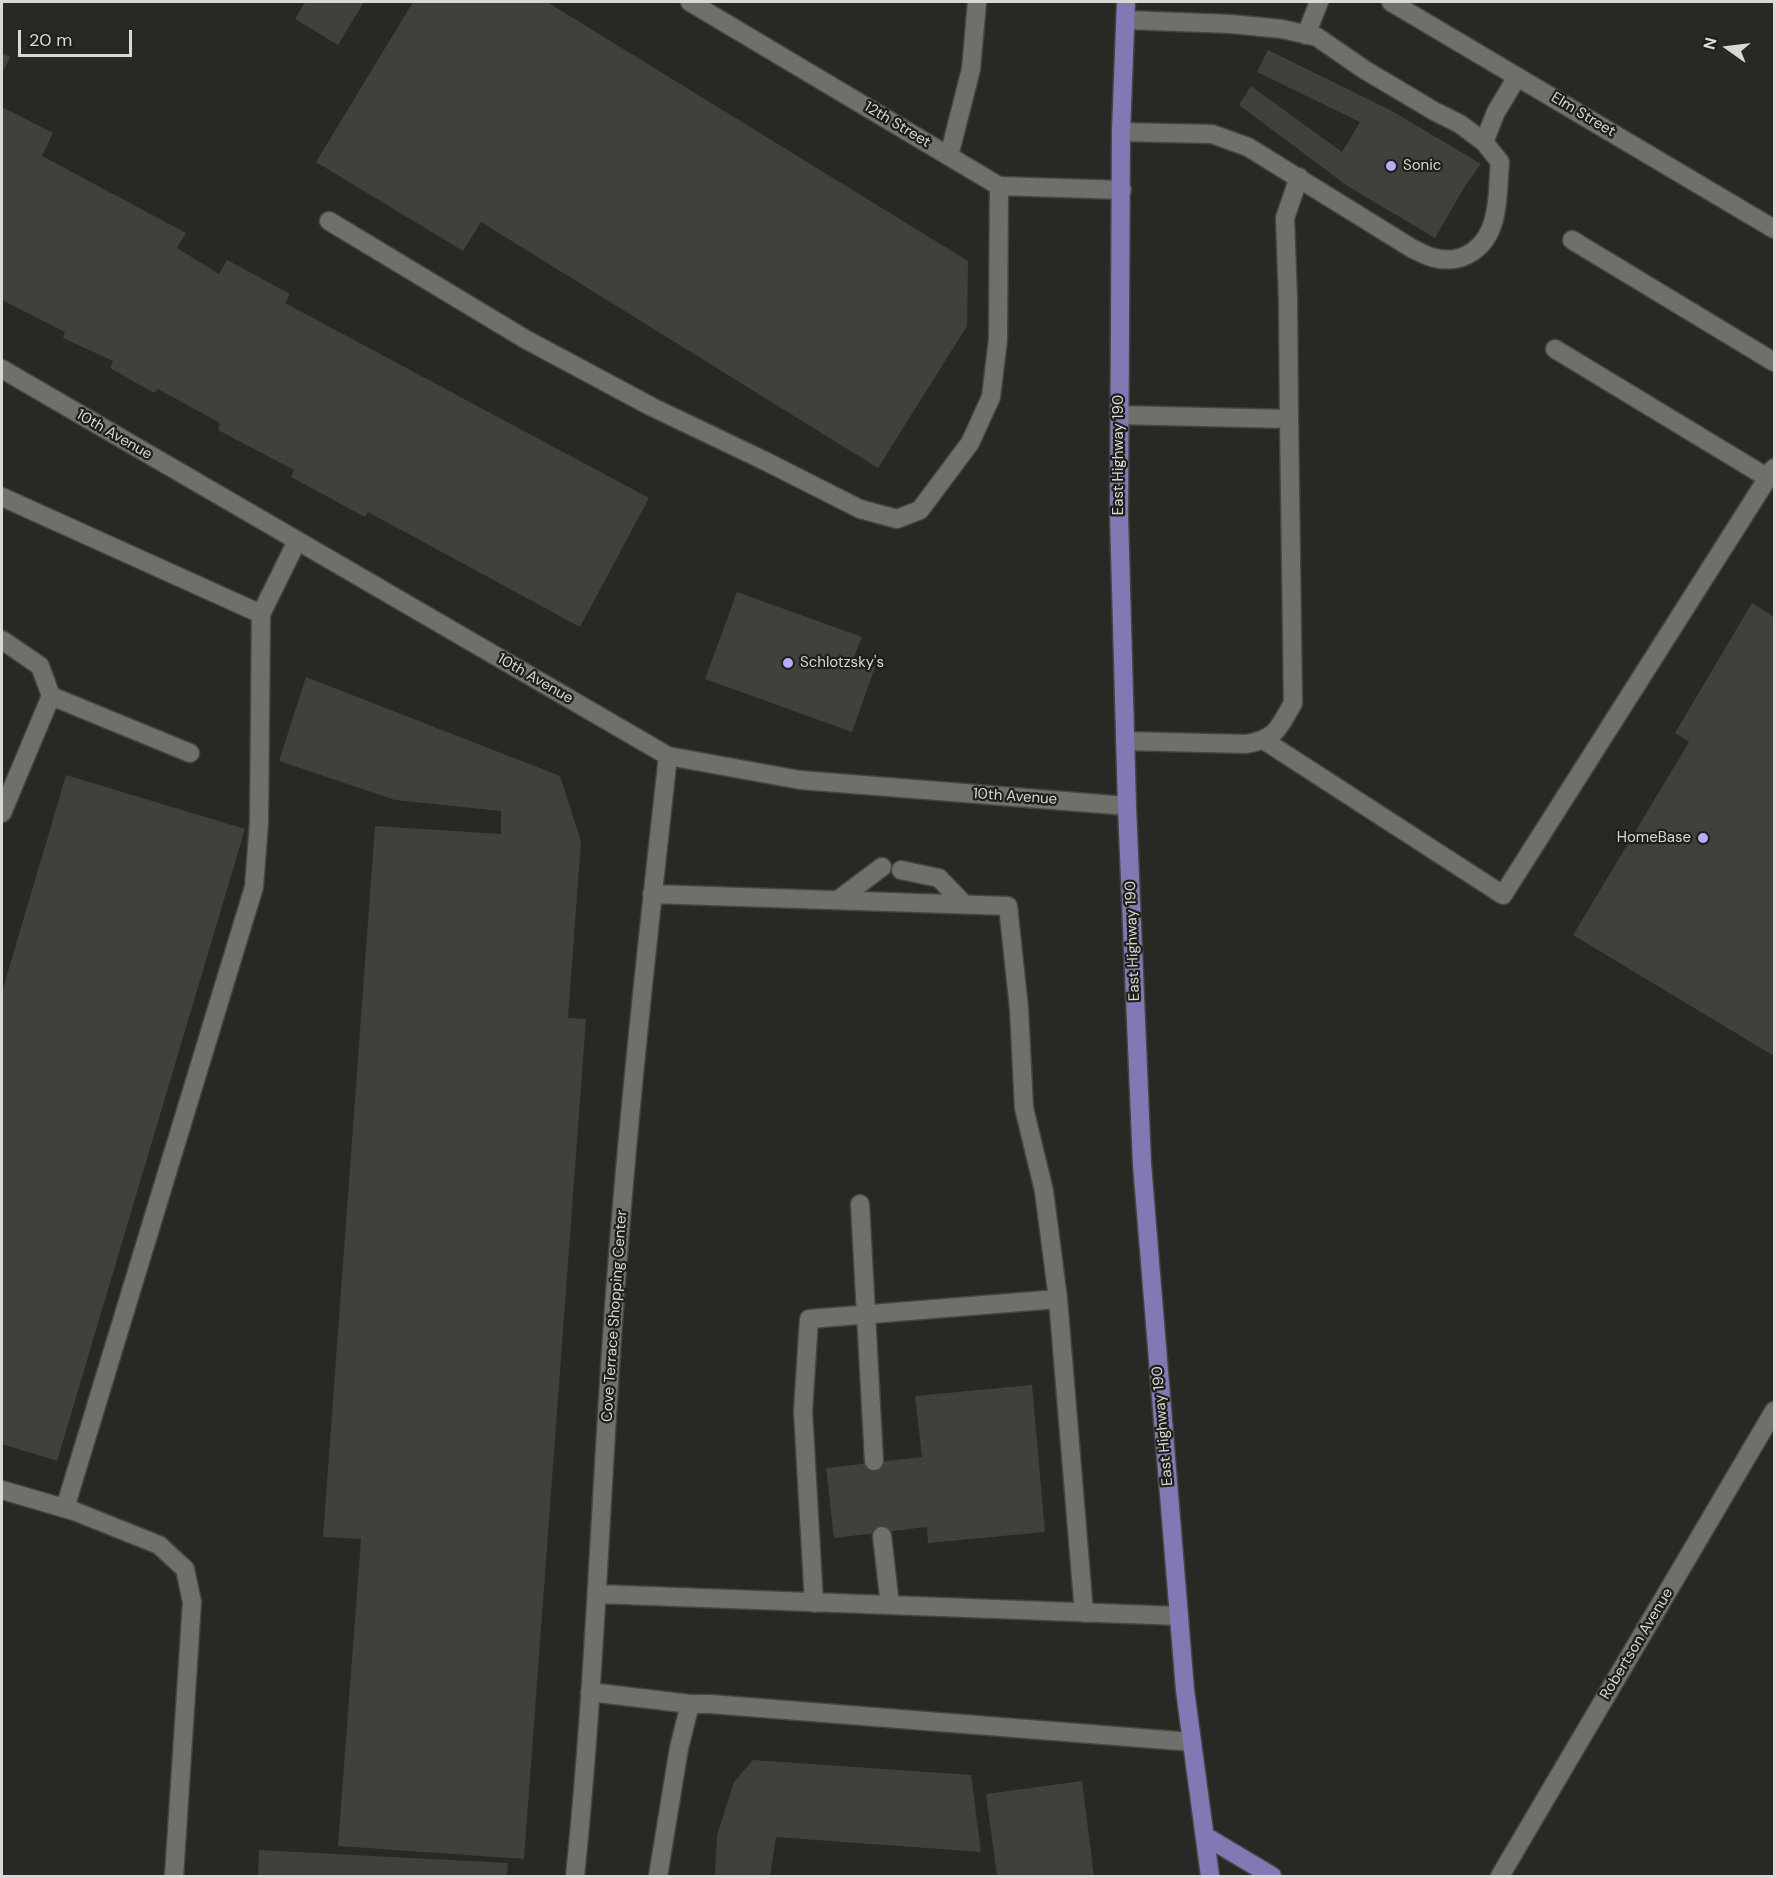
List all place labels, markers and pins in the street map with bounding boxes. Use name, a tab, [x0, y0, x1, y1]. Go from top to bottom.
place label: Sonic	[1403, 157, 1441, 175]
marker: Sonic	[1384, 159, 1398, 173]
place label: Schlotzsky's	[800, 654, 884, 672]
marker: Schlotzsky's	[781, 656, 795, 670]
place label: HomeBase	[1617, 829, 1691, 847]
marker: HomeBase	[1696, 831, 1710, 845]

